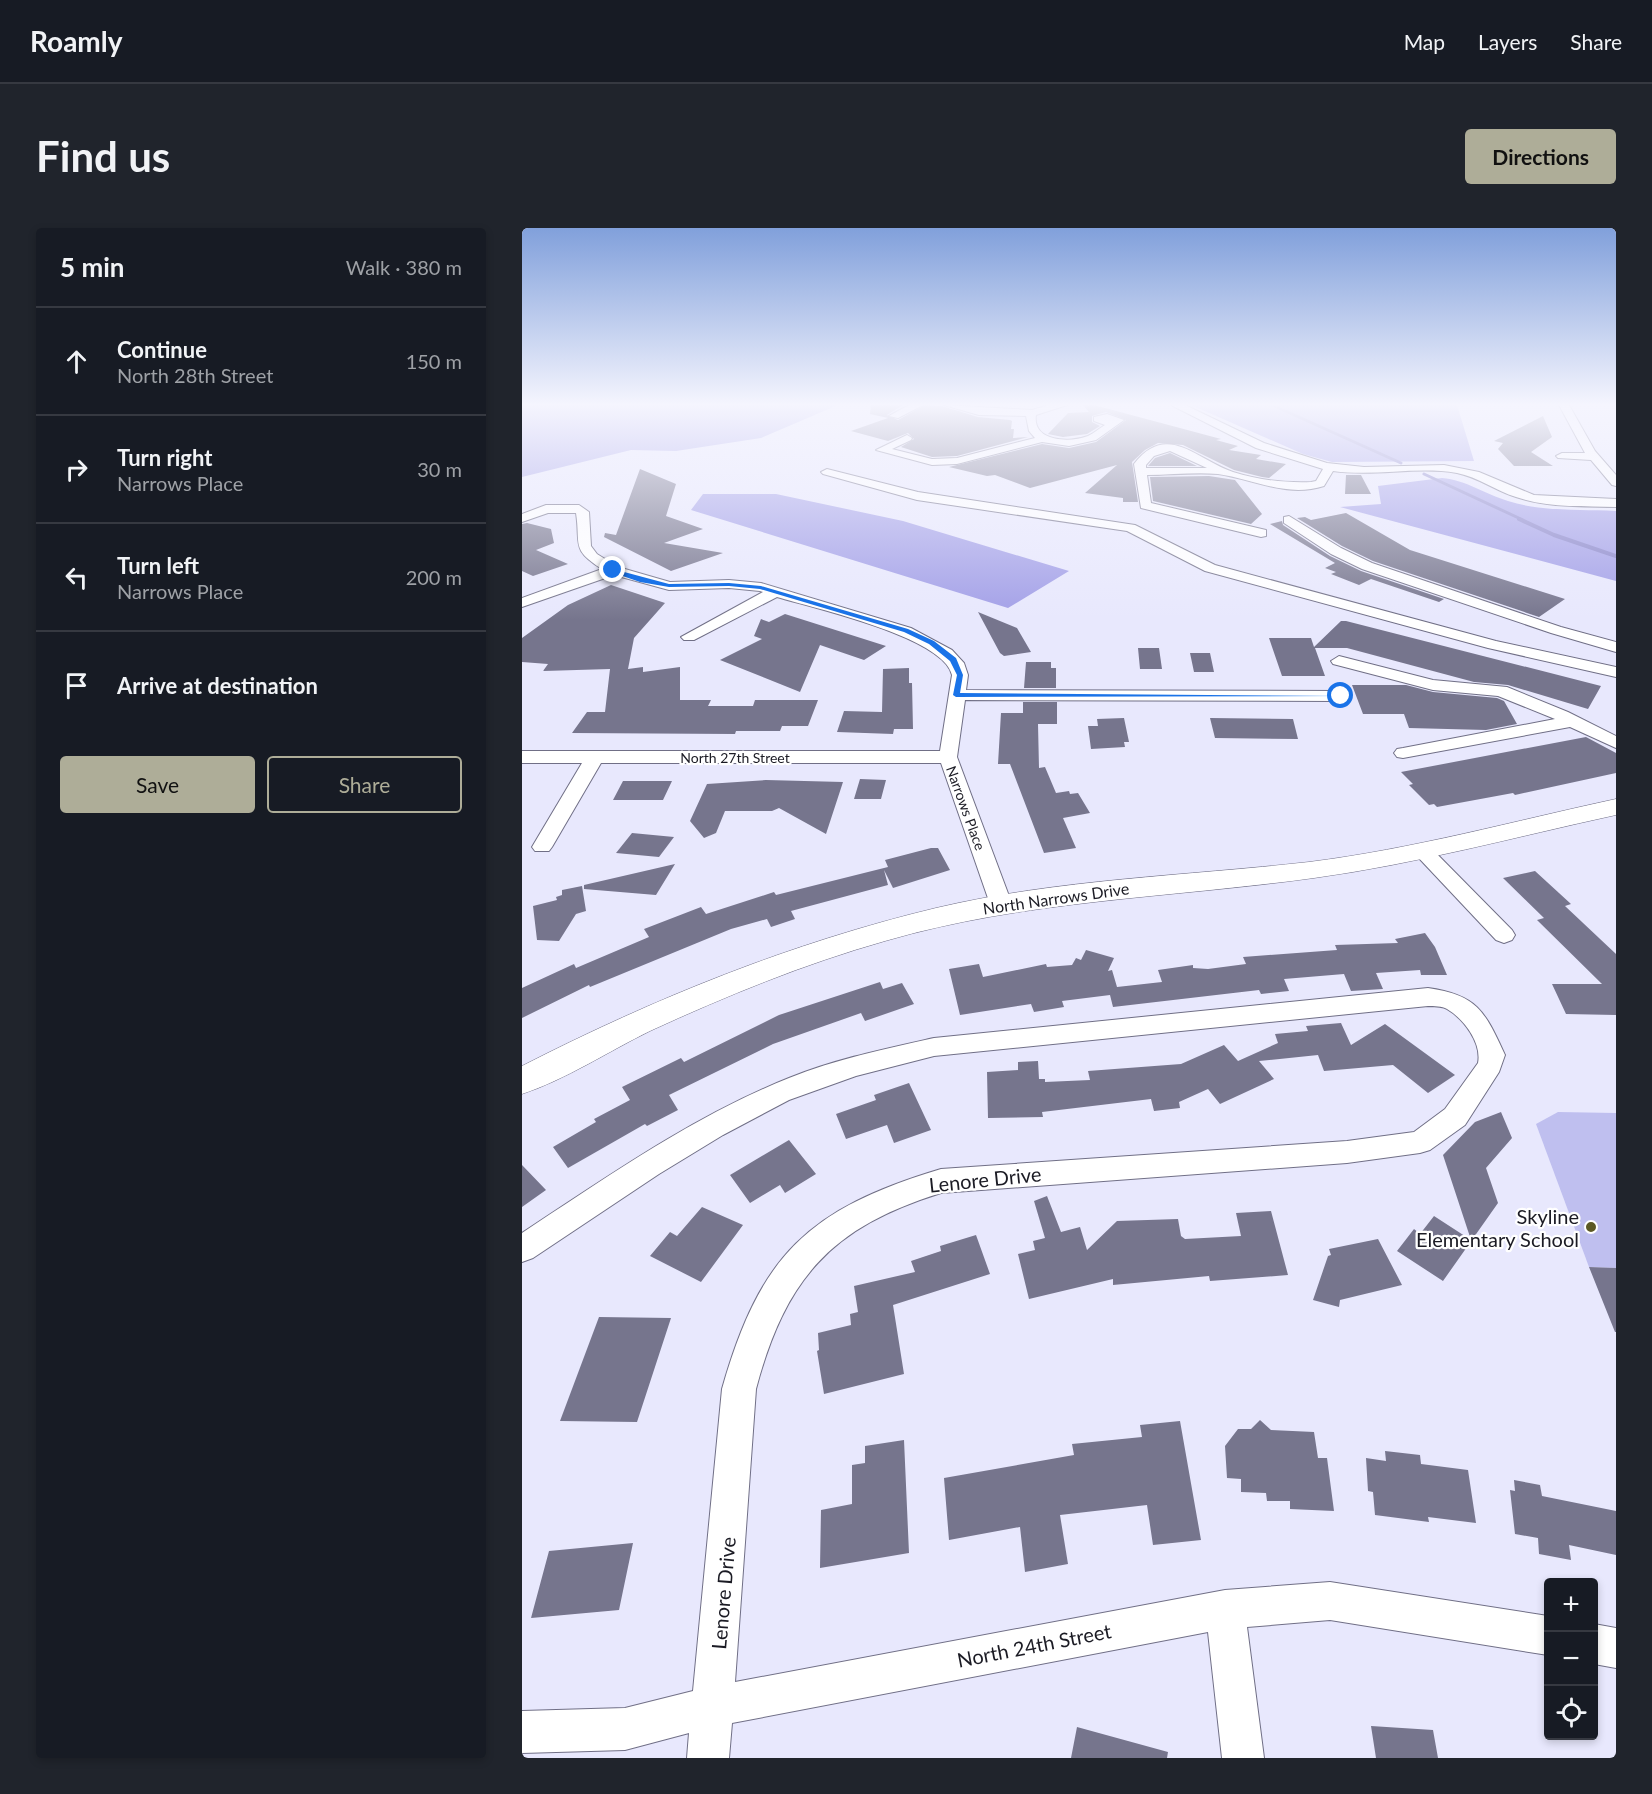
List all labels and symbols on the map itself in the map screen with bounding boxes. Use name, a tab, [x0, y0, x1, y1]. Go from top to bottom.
route end	[599, 556, 625, 582]
route start	[1327, 682, 1353, 708]
street label: North 27th Street	[680, 749, 790, 766]
street label: Narrows Place	[943, 764, 989, 852]
street label: North Narrows Drive	[982, 878, 1130, 918]
street label: Lenore Drive	[928, 1161, 1042, 1197]
place label: Skyline Elementary School	[1416, 1204, 1579, 1251]
marker: Skyline Elementary School	[1584, 1220, 1598, 1234]
street label: Lenore Drive	[706, 1536, 740, 1650]
street label: North 24th Street	[955, 1618, 1113, 1672]

